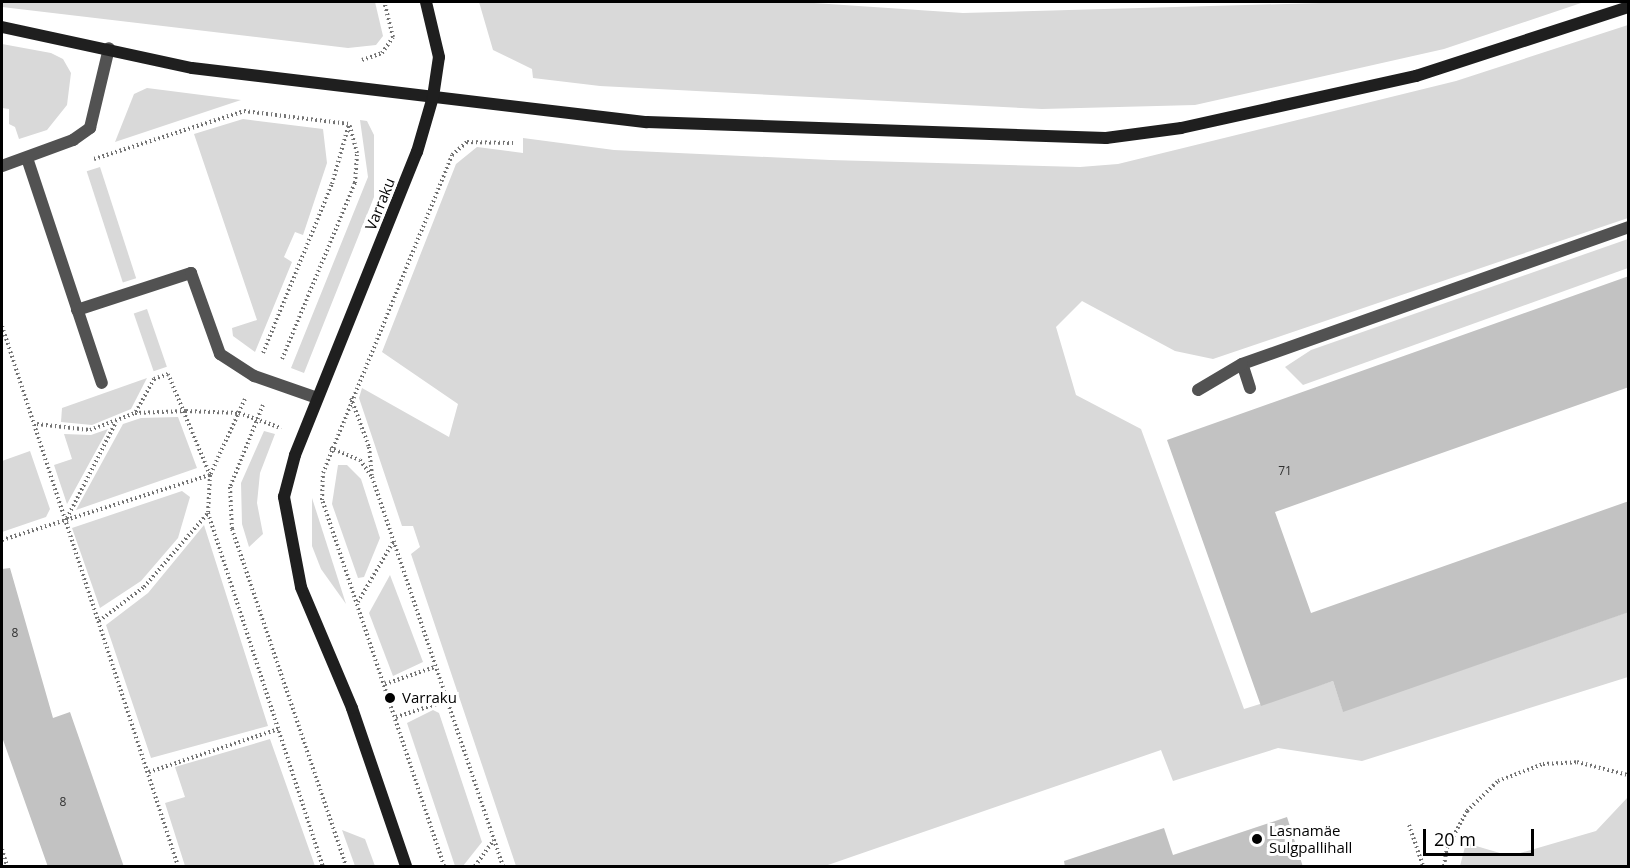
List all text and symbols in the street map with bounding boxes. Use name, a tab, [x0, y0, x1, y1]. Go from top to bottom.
street label: Varraku	[361, 175, 399, 233]
house number: 71	[1278, 464, 1292, 478]
house number: 8	[12, 626, 18, 640]
place label: Varraku	[402, 689, 457, 707]
marker: Varraku	[383, 691, 397, 705]
house number: 8	[60, 795, 66, 809]
scale bar	[1426, 817, 1537, 855]
place label: Lasnamäe Sulgpallihall	[1269, 821, 1352, 856]
text: 20 m	[1434, 827, 1476, 851]
marker: Lasnamäe Sulgpallihall	[1250, 832, 1264, 846]

